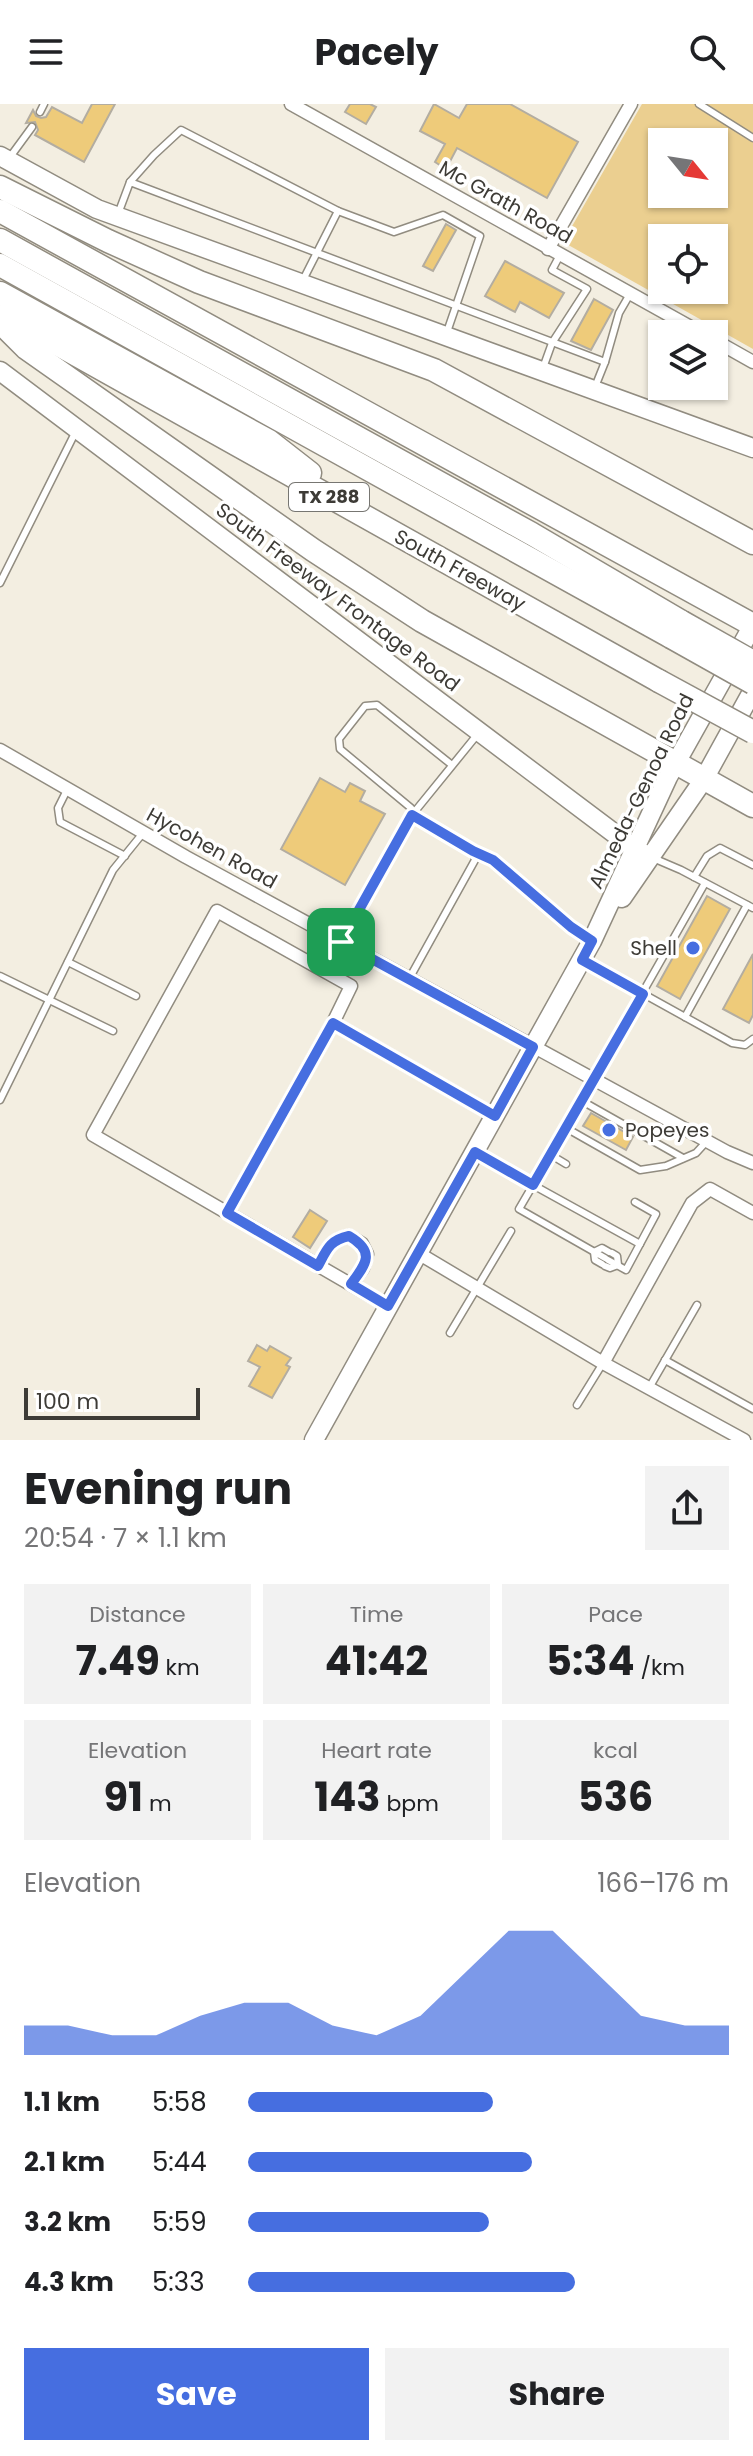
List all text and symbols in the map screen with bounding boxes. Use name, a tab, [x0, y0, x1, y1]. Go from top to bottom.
text: Pacely	[314, 27, 439, 78]
icon: menu	[24, 30, 68, 74]
icon: search	[685, 30, 729, 74]
north arrow	[648, 128, 728, 208]
map controls	[648, 128, 728, 400]
street label: Mc Grath Road	[434, 154, 578, 250]
button: locate	[648, 224, 728, 304]
button: layers	[648, 320, 728, 400]
road number: TX 288	[289, 483, 369, 511]
street label: South Freeway Frontage Road	[210, 496, 466, 698]
street label: South Freeway	[389, 522, 531, 618]
street label: Almeda-Genoa Road	[582, 689, 700, 893]
street label: Hycohen Road	[142, 801, 282, 895]
pin	[307, 908, 375, 976]
icon: arrive	[319, 920, 363, 964]
place label: Shell	[630, 934, 677, 962]
marker: Shell	[684, 939, 702, 957]
place label: Popeyes	[625, 1116, 709, 1144]
marker: Popeyes	[600, 1121, 618, 1139]
scale bar	[24, 1384, 200, 1420]
text: 100 m	[36, 1386, 99, 1417]
text: Evening run	[24, 1458, 292, 1519]
button: share	[645, 1466, 729, 1550]
text: 20:54 · 7 × 1.1 km	[24, 1520, 227, 1556]
text: Distance	[89, 1599, 186, 1630]
text: Time	[350, 1599, 403, 1630]
text: Pace	[588, 1599, 643, 1630]
text: 7.49	[75, 1633, 160, 1689]
text: 41:42	[325, 1633, 428, 1689]
text: 5:34	[546, 1633, 635, 1689]
text: km	[160, 1652, 200, 1683]
text: /km	[635, 1652, 685, 1683]
text: Elevation	[88, 1735, 187, 1766]
text: Heart rate	[321, 1735, 432, 1766]
text: kcal	[593, 1735, 638, 1766]
text: 91	[103, 1769, 143, 1825]
text: 143	[314, 1769, 381, 1825]
text: 536	[578, 1769, 653, 1825]
text: m	[143, 1788, 172, 1819]
text: bpm	[381, 1788, 439, 1819]
text: Elevation	[24, 1865, 141, 1901]
text: 166–176 m	[597, 1865, 729, 1901]
text: 1.1 km	[24, 2084, 100, 2120]
text: 5:58	[152, 2084, 207, 2120]
text: 2.1 km	[24, 2144, 105, 2180]
text: 5:44	[152, 2144, 207, 2180]
text: 3.2 km	[24, 2204, 111, 2240]
text: 5:59	[152, 2204, 207, 2240]
text: 4.3 km	[24, 2264, 114, 2300]
text: 5:33	[152, 2264, 205, 2300]
button: Save	[24, 2348, 369, 2440]
button: Share	[385, 2348, 729, 2440]

